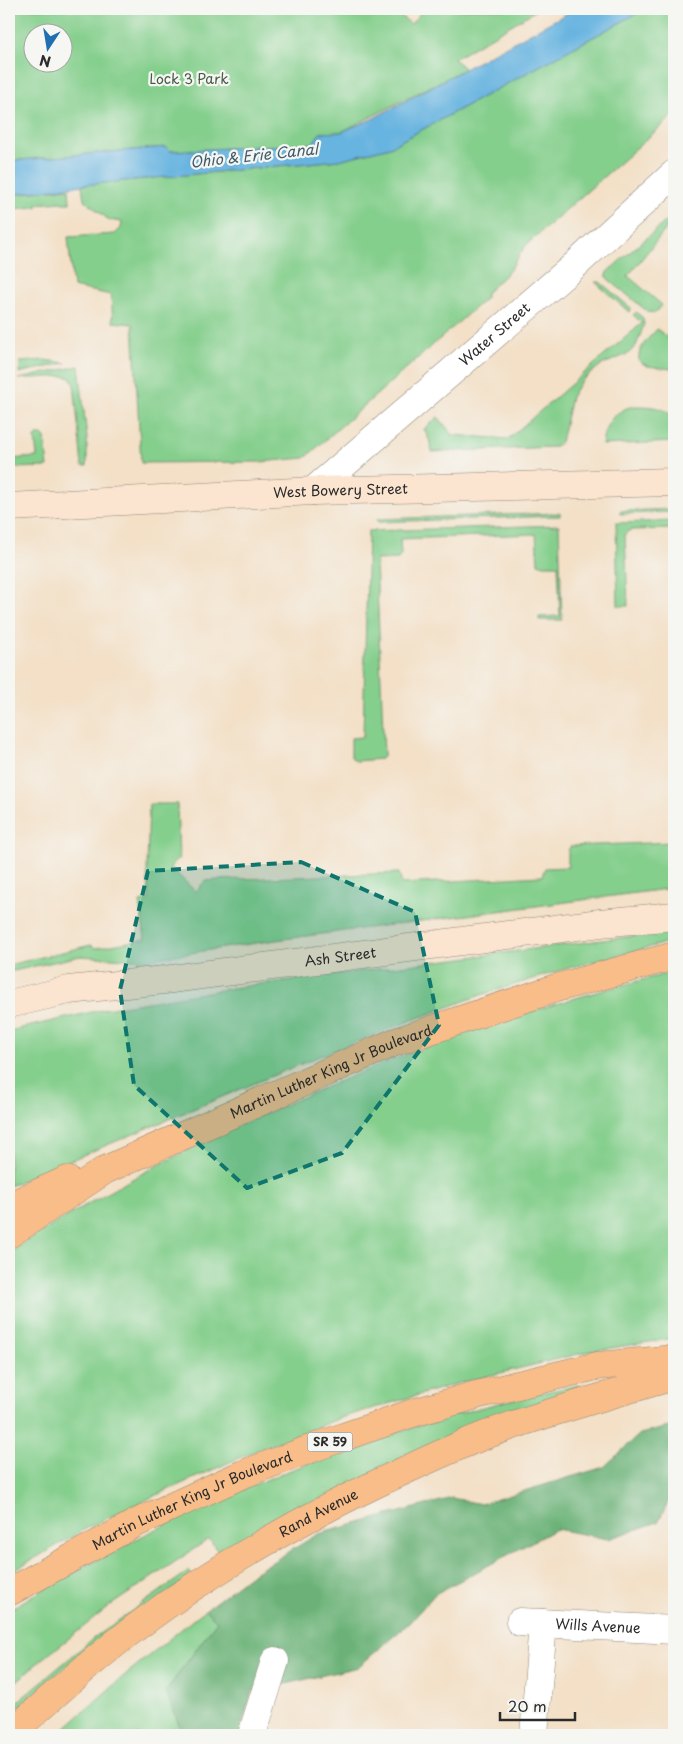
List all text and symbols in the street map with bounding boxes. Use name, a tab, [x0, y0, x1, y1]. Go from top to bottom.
north arrow	[22, 22, 72, 72]
text: N	[38, 50, 53, 73]
park label: Lock 3 Park	[149, 68, 229, 89]
water label: Ohio & Erie Canal	[189, 136, 322, 173]
street label: Water Street	[454, 297, 535, 371]
street label: West Bowery Street	[273, 478, 408, 503]
street label: Ash Street	[303, 941, 378, 972]
street label: Martin Luther King Jr Boulevard	[226, 1019, 435, 1124]
road number: SR 59	[308, 1432, 352, 1451]
street label: Martin Luther King Jr Boulevard	[88, 1446, 295, 1555]
street label: Rand Avenue	[275, 1483, 362, 1542]
street label: Wills Avenue	[555, 1613, 642, 1638]
scale bar	[500, 1689, 576, 1721]
text: 20 m	[508, 1694, 547, 1717]

